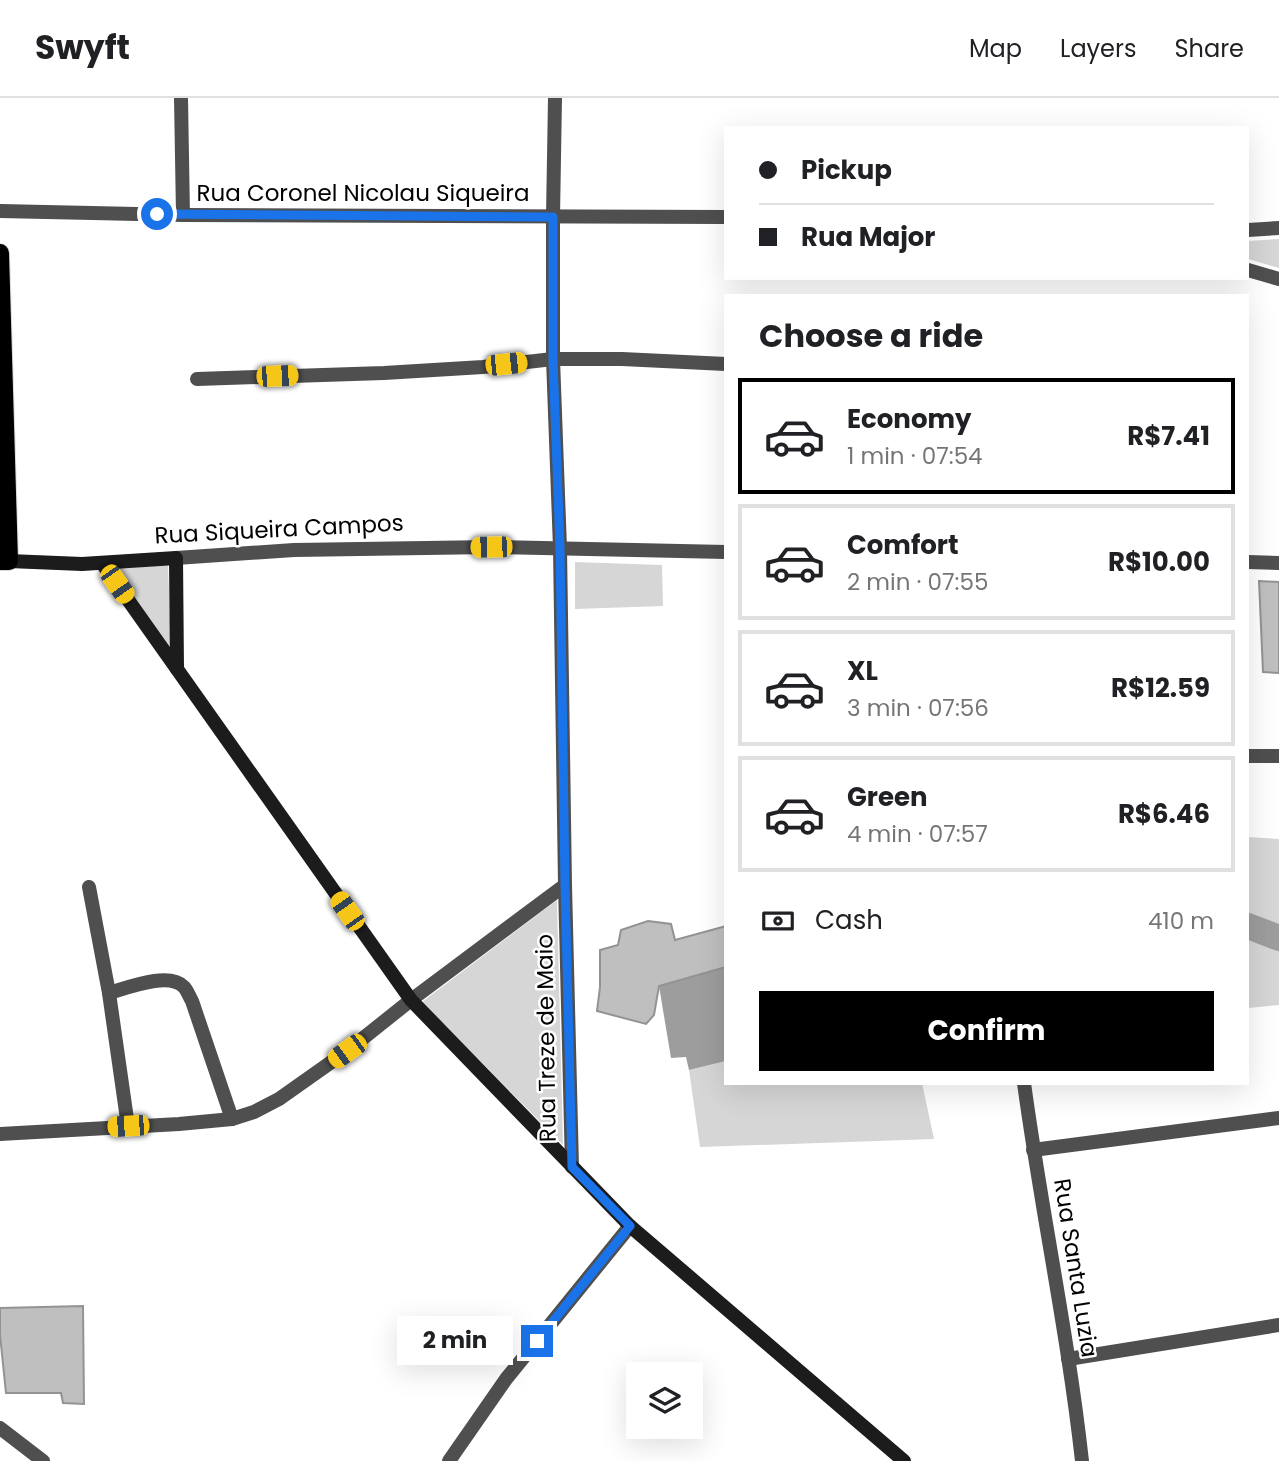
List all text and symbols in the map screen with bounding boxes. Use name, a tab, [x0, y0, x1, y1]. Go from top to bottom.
text: Swyft	[35, 24, 130, 71]
text: Map	[969, 32, 1022, 65]
text: Layers	[1060, 32, 1136, 65]
text: Share	[1174, 32, 1244, 65]
text: Pickup	[801, 152, 892, 188]
street label: Rua Coronel Nicolau Siqueira	[197, 177, 530, 209]
route start	[141, 198, 173, 230]
text: Rua Major	[801, 219, 936, 255]
text: Choose a ride	[759, 313, 983, 358]
car	[485, 351, 528, 377]
car	[256, 365, 299, 387]
text: Economy	[847, 401, 971, 437]
icon: car	[763, 405, 826, 468]
text: R$7.41	[1127, 418, 1210, 454]
text: 1 min · 07:54	[847, 440, 983, 472]
street label: Rua Siqueira Campos	[154, 506, 404, 552]
text: Comfort	[847, 527, 959, 563]
icon: car	[763, 531, 826, 594]
car	[470, 536, 513, 558]
text: R$10.00	[1108, 544, 1210, 580]
car	[97, 561, 138, 607]
text: 2 min · 07:55	[847, 566, 988, 598]
text: XL	[847, 653, 878, 689]
icon: car	[763, 657, 826, 720]
text: R$12.59	[1111, 670, 1210, 706]
text: 3 min · 07:56	[847, 692, 989, 724]
text: Green	[847, 779, 928, 815]
icon: car	[763, 783, 826, 846]
text: R$6.46	[1118, 796, 1210, 832]
text: 4 min · 07:57	[847, 818, 988, 850]
car	[327, 888, 368, 934]
icon: cash	[759, 902, 797, 940]
text: Cash	[815, 902, 883, 938]
text: 410 m	[1148, 905, 1214, 937]
street label: Rua Treze de Maio	[528, 934, 564, 1142]
button: Confirm	[759, 991, 1214, 1071]
car	[324, 1030, 371, 1072]
car	[107, 1114, 150, 1138]
street label: Rua Santa Luzia	[1046, 1176, 1106, 1360]
callout: 2 min	[397, 1316, 512, 1366]
text: 2 min	[423, 1324, 487, 1356]
route end	[521, 1325, 553, 1357]
map controls	[626, 1362, 703, 1439]
button: layers	[626, 1362, 703, 1439]

